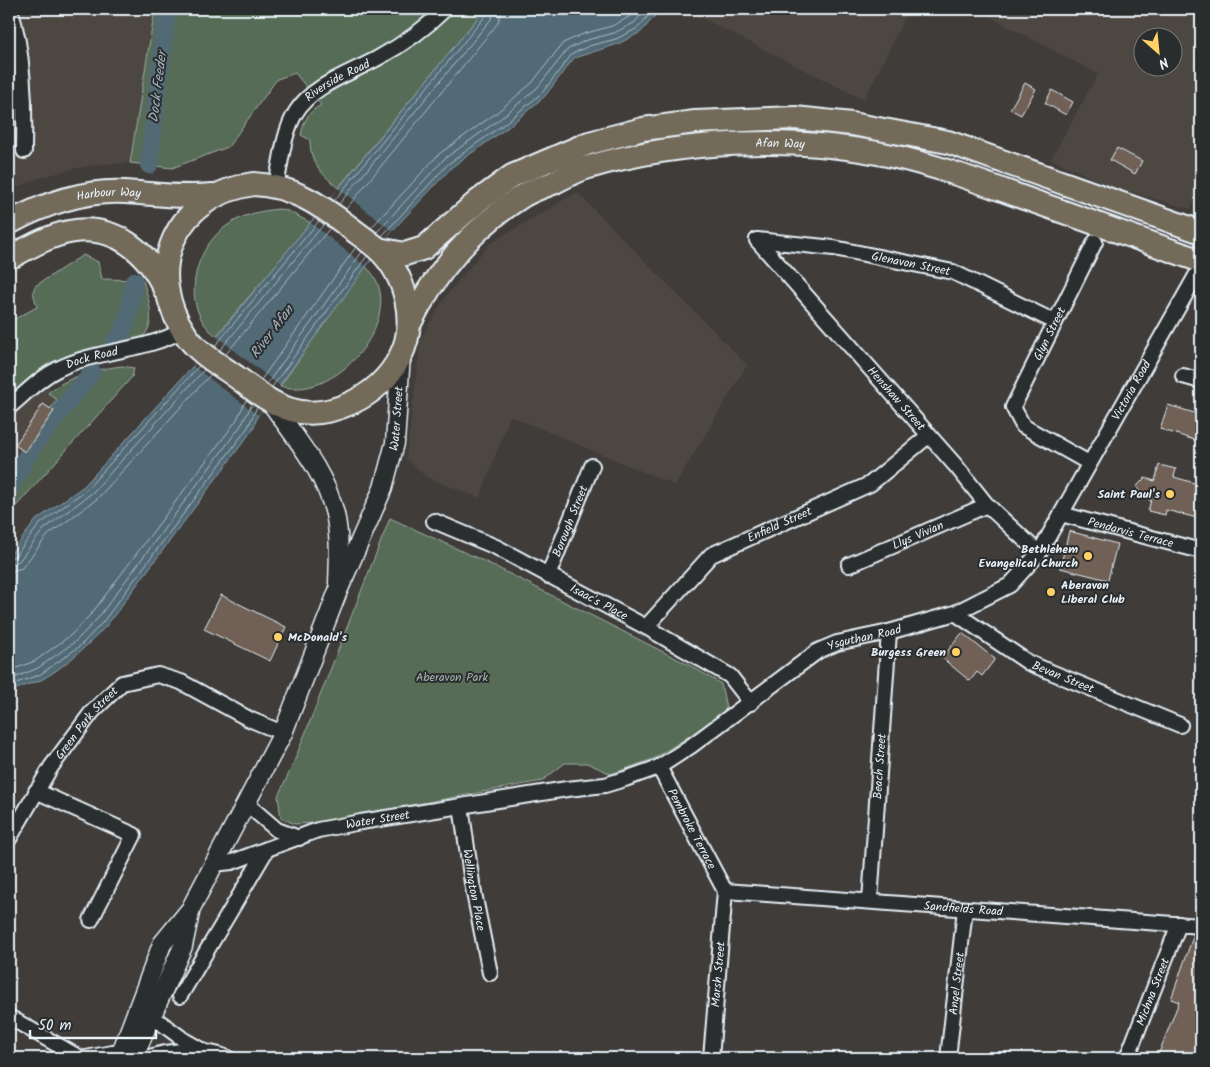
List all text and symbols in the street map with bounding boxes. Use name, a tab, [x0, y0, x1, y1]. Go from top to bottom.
north arrow	[1132, 28, 1182, 78]
water label: Dock Feeder	[143, 47, 174, 124]
text: N	[1154, 51, 1172, 75]
street label: Riverside Road	[300, 54, 374, 106]
street label: Afan Way	[755, 133, 806, 154]
street label: Harbour Way	[75, 182, 142, 206]
street label: Glenavon Street	[870, 246, 952, 281]
water label: River Afan	[245, 299, 300, 363]
street label: Glyn Street	[1028, 303, 1071, 364]
street label: Dock Road	[63, 341, 120, 374]
street label: Victoria Road	[1107, 356, 1156, 424]
street label: Henshaw Street	[863, 362, 930, 435]
street label: Water Street	[384, 385, 408, 453]
street label: Borough Street	[547, 482, 593, 560]
place label: Saint Paul's	[1097, 485, 1160, 504]
marker: Saint Paul's	[1164, 488, 1176, 500]
street label: Enfield Street	[744, 501, 815, 547]
street label: Pendarvis Terrace	[1086, 512, 1176, 553]
street label: Llys Vivian	[889, 516, 946, 555]
place label: Bethlehem Evangelical Church	[979, 540, 1078, 573]
marker: Bethlehem Evangelical Church	[1082, 550, 1094, 562]
place label: Aberavon Liberal Club	[1061, 576, 1125, 609]
street label: Isaac's Place	[567, 579, 632, 625]
marker: Aberavon Liberal Club	[1045, 586, 1057, 598]
street label: Ysguthan Road	[824, 619, 904, 656]
place label: McDonald's	[288, 628, 347, 647]
marker: McDonald's	[272, 631, 284, 643]
place label: Burgess Green	[871, 643, 946, 662]
marker: Burgess Green	[950, 646, 962, 658]
street label: Bevan Street	[1029, 656, 1097, 698]
park label: Aberavon Park	[416, 668, 488, 687]
street label: Green Park Street	[50, 682, 123, 764]
street label: Beach Street	[868, 733, 891, 800]
street label: Pembroke Terrace	[663, 785, 722, 873]
street label: Water Street	[344, 805, 411, 834]
street label: Wellington Place	[458, 848, 491, 933]
street label: Sandfields Road	[923, 896, 1005, 921]
street label: Marsh Street	[706, 940, 730, 1008]
street label: Angel Street	[943, 951, 970, 1016]
street label: Michna Street	[1131, 955, 1175, 1029]
scale bar	[30, 1007, 156, 1039]
text: 50 m	[38, 1014, 72, 1038]

